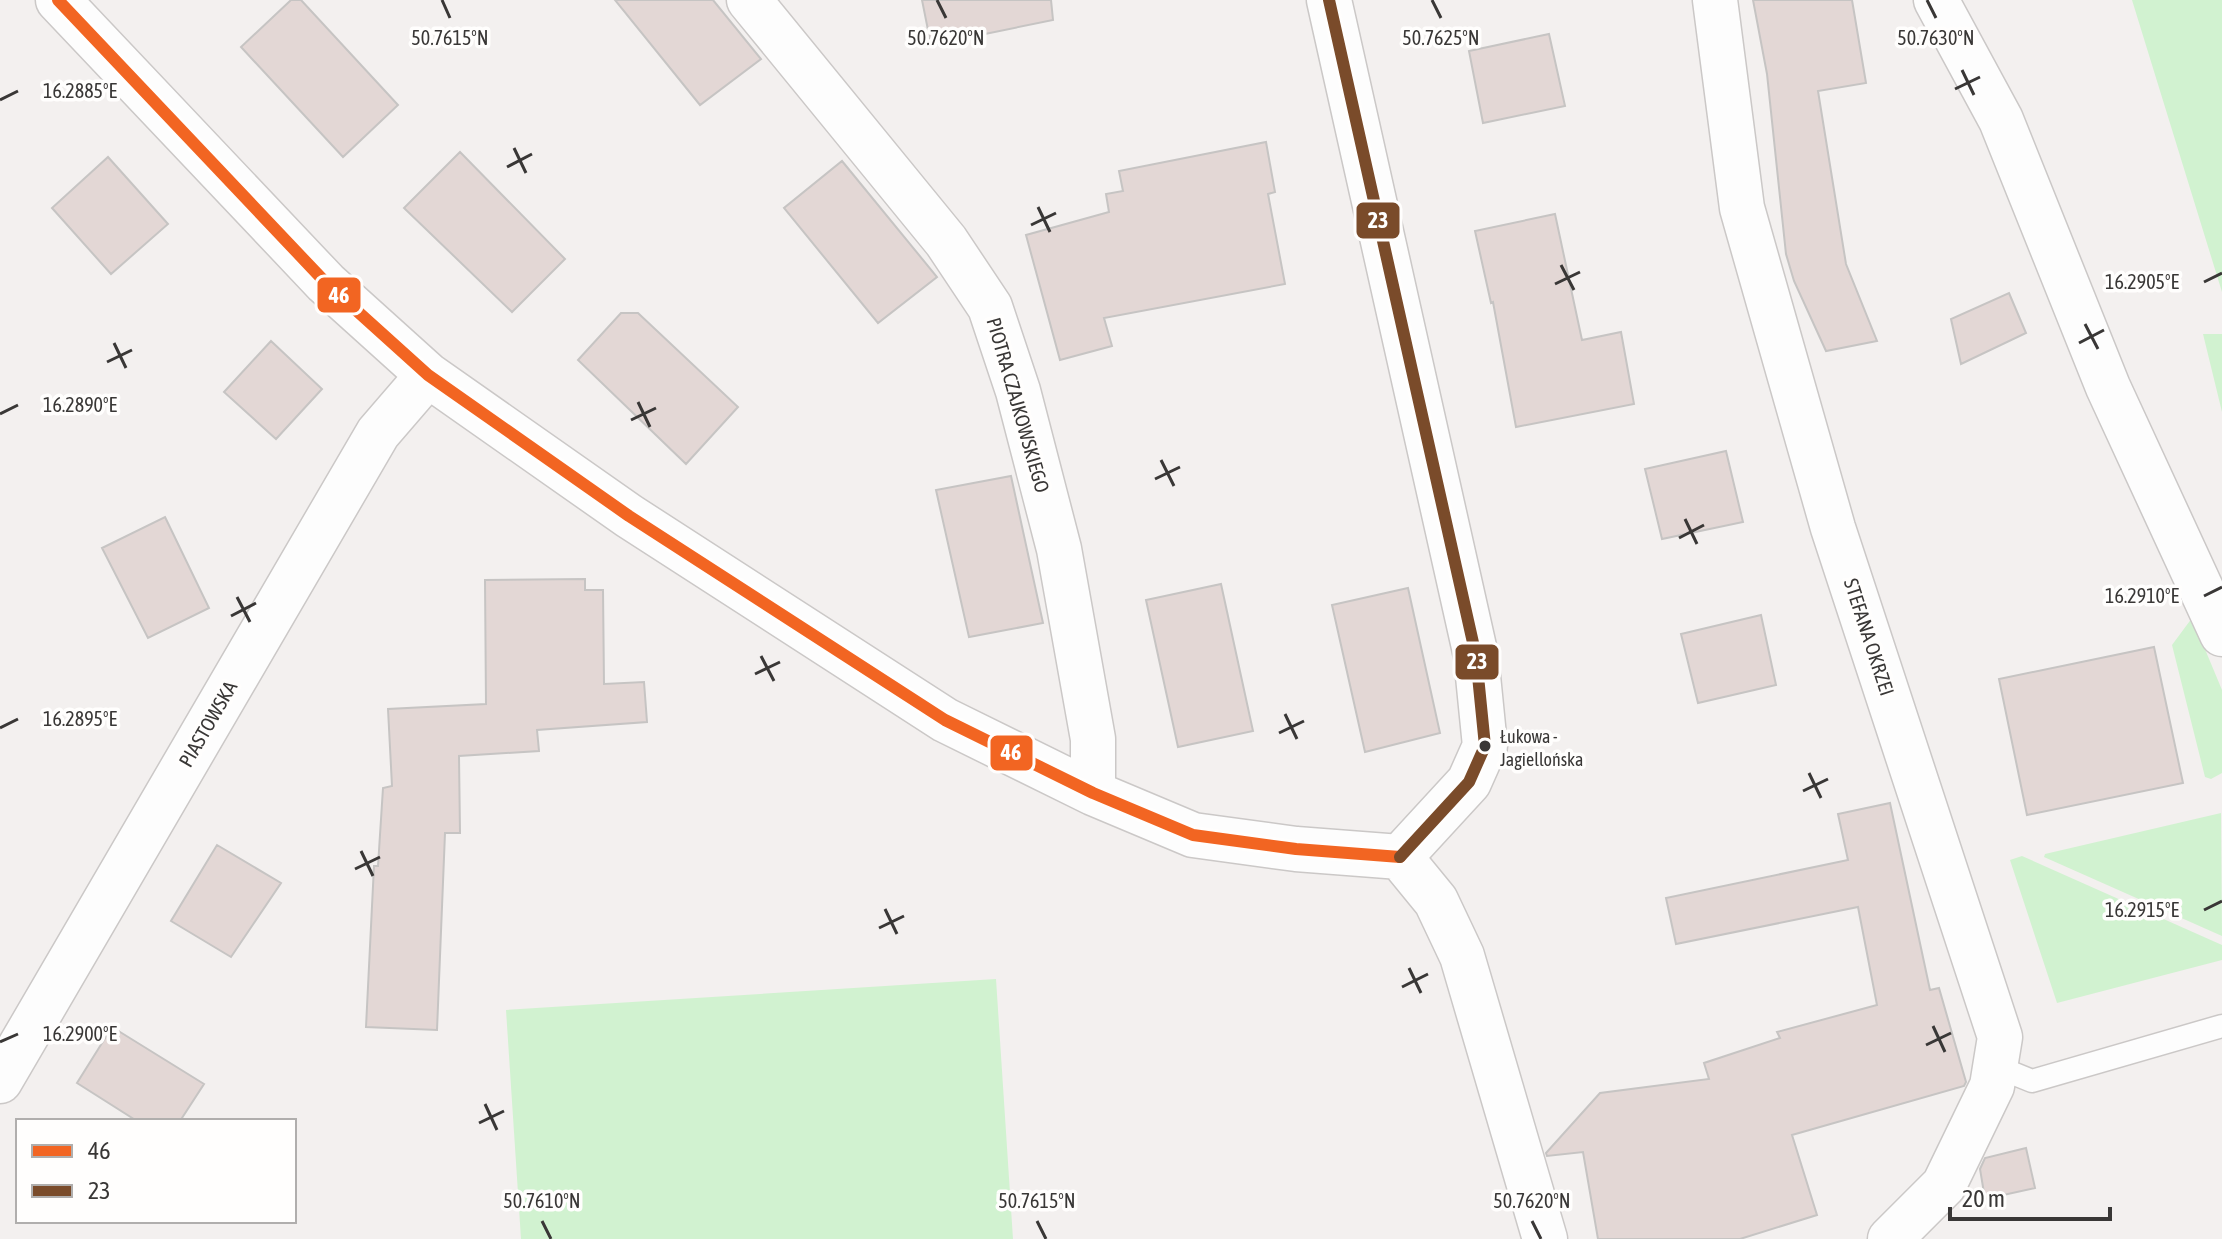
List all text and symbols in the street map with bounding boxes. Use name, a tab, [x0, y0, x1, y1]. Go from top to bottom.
text: 50.7615°N	[411, 26, 489, 49]
text: 50.7620°N	[907, 26, 985, 49]
text: 50.7625°N	[1402, 26, 1480, 49]
text: 50.7630°N	[1897, 26, 1975, 49]
text: 16.2885°E	[43, 79, 117, 102]
line badge: 23	[1355, 201, 1401, 240]
text: 23	[1368, 207, 1388, 233]
text: 16.2905°E	[2105, 270, 2179, 293]
line badge: 46	[316, 276, 362, 314]
text: 46	[328, 282, 349, 308]
street label: PIOTRA CZAJKOWSKIEGO	[982, 315, 1054, 495]
text: 16.2890°E	[43, 393, 117, 416]
street label: STEFANA OKRZEI	[1840, 575, 1899, 698]
text: 16.2910°E	[2105, 584, 2179, 607]
line badge: 23	[1454, 643, 1500, 681]
text: 23	[1467, 648, 1487, 674]
street label: PIASTOWSKA	[174, 676, 241, 771]
text: 16.2895°E	[43, 707, 117, 730]
place label: Łukowa - Jagiellońska	[1500, 726, 1583, 770]
line badge: 46	[989, 734, 1034, 772]
marker: Łukowa - Jagiellońska	[1477, 738, 1493, 754]
text: 46	[1000, 739, 1021, 765]
text: 16.2915°E	[2105, 898, 2179, 921]
text: 16.2900°E	[43, 1022, 117, 1045]
legend	[16, 1119, 296, 1223]
text: 46	[88, 1137, 111, 1164]
scale bar	[1950, 1171, 2110, 1221]
text: 23	[88, 1177, 111, 1204]
text: 20 m	[1962, 1185, 2005, 1212]
text: 50.7610°N	[503, 1189, 581, 1212]
text: 50.7615°N	[998, 1189, 1076, 1212]
text: 50.7620°N	[1493, 1189, 1571, 1212]

